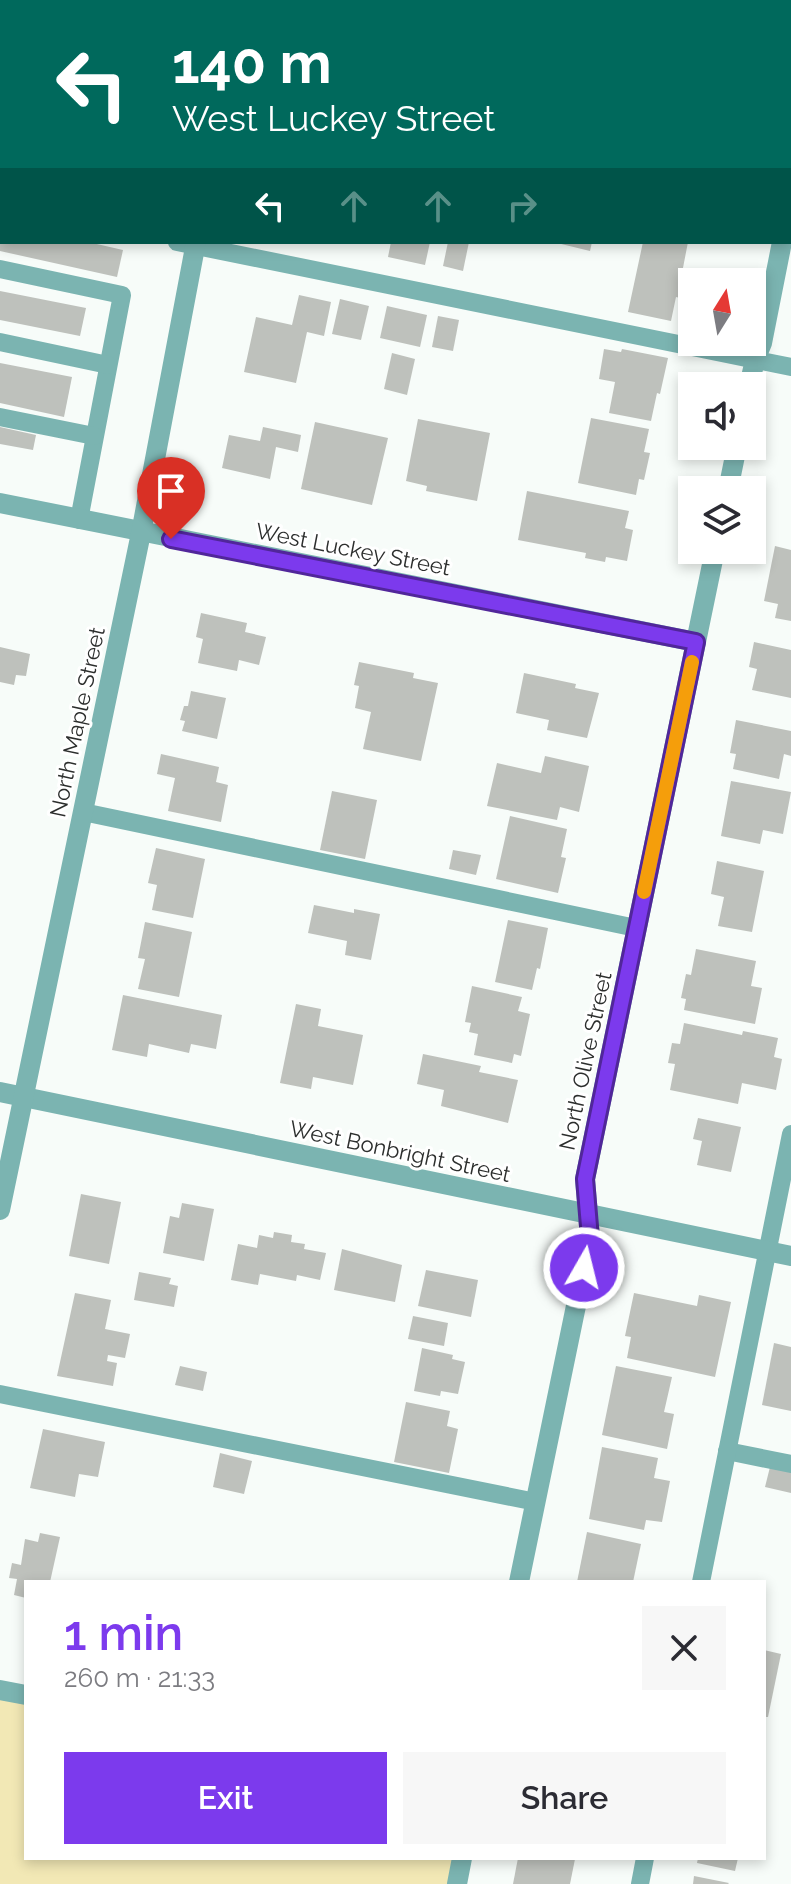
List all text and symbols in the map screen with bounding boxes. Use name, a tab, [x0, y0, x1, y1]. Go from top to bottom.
text: 140 m	[172, 30, 332, 96]
icon: left	[40, 32, 144, 136]
text: West Luckey Street	[172, 97, 495, 139]
icon: left	[248, 184, 292, 228]
icon: ahead	[332, 184, 376, 228]
icon: ahead	[416, 184, 460, 228]
icon: right	[500, 184, 544, 228]
north arrow	[678, 268, 766, 356]
map controls	[678, 268, 766, 564]
button: sound	[678, 372, 766, 460]
pin	[137, 457, 205, 539]
icon: arrive	[149, 469, 193, 513]
button: layers	[678, 476, 766, 564]
street label: West Luckey Street	[254, 517, 453, 581]
street label: North Maple Street	[44, 624, 110, 819]
street label: North Olive Street	[553, 969, 617, 1153]
street label: West Bonbright Street	[287, 1115, 513, 1187]
position arrow	[542, 1226, 626, 1310]
text: 1 min	[64, 1605, 183, 1661]
button: close	[642, 1606, 726, 1690]
text: 260 m · 21:33	[64, 1663, 215, 1693]
button: Exit	[64, 1752, 387, 1844]
button: Share	[403, 1752, 726, 1844]

